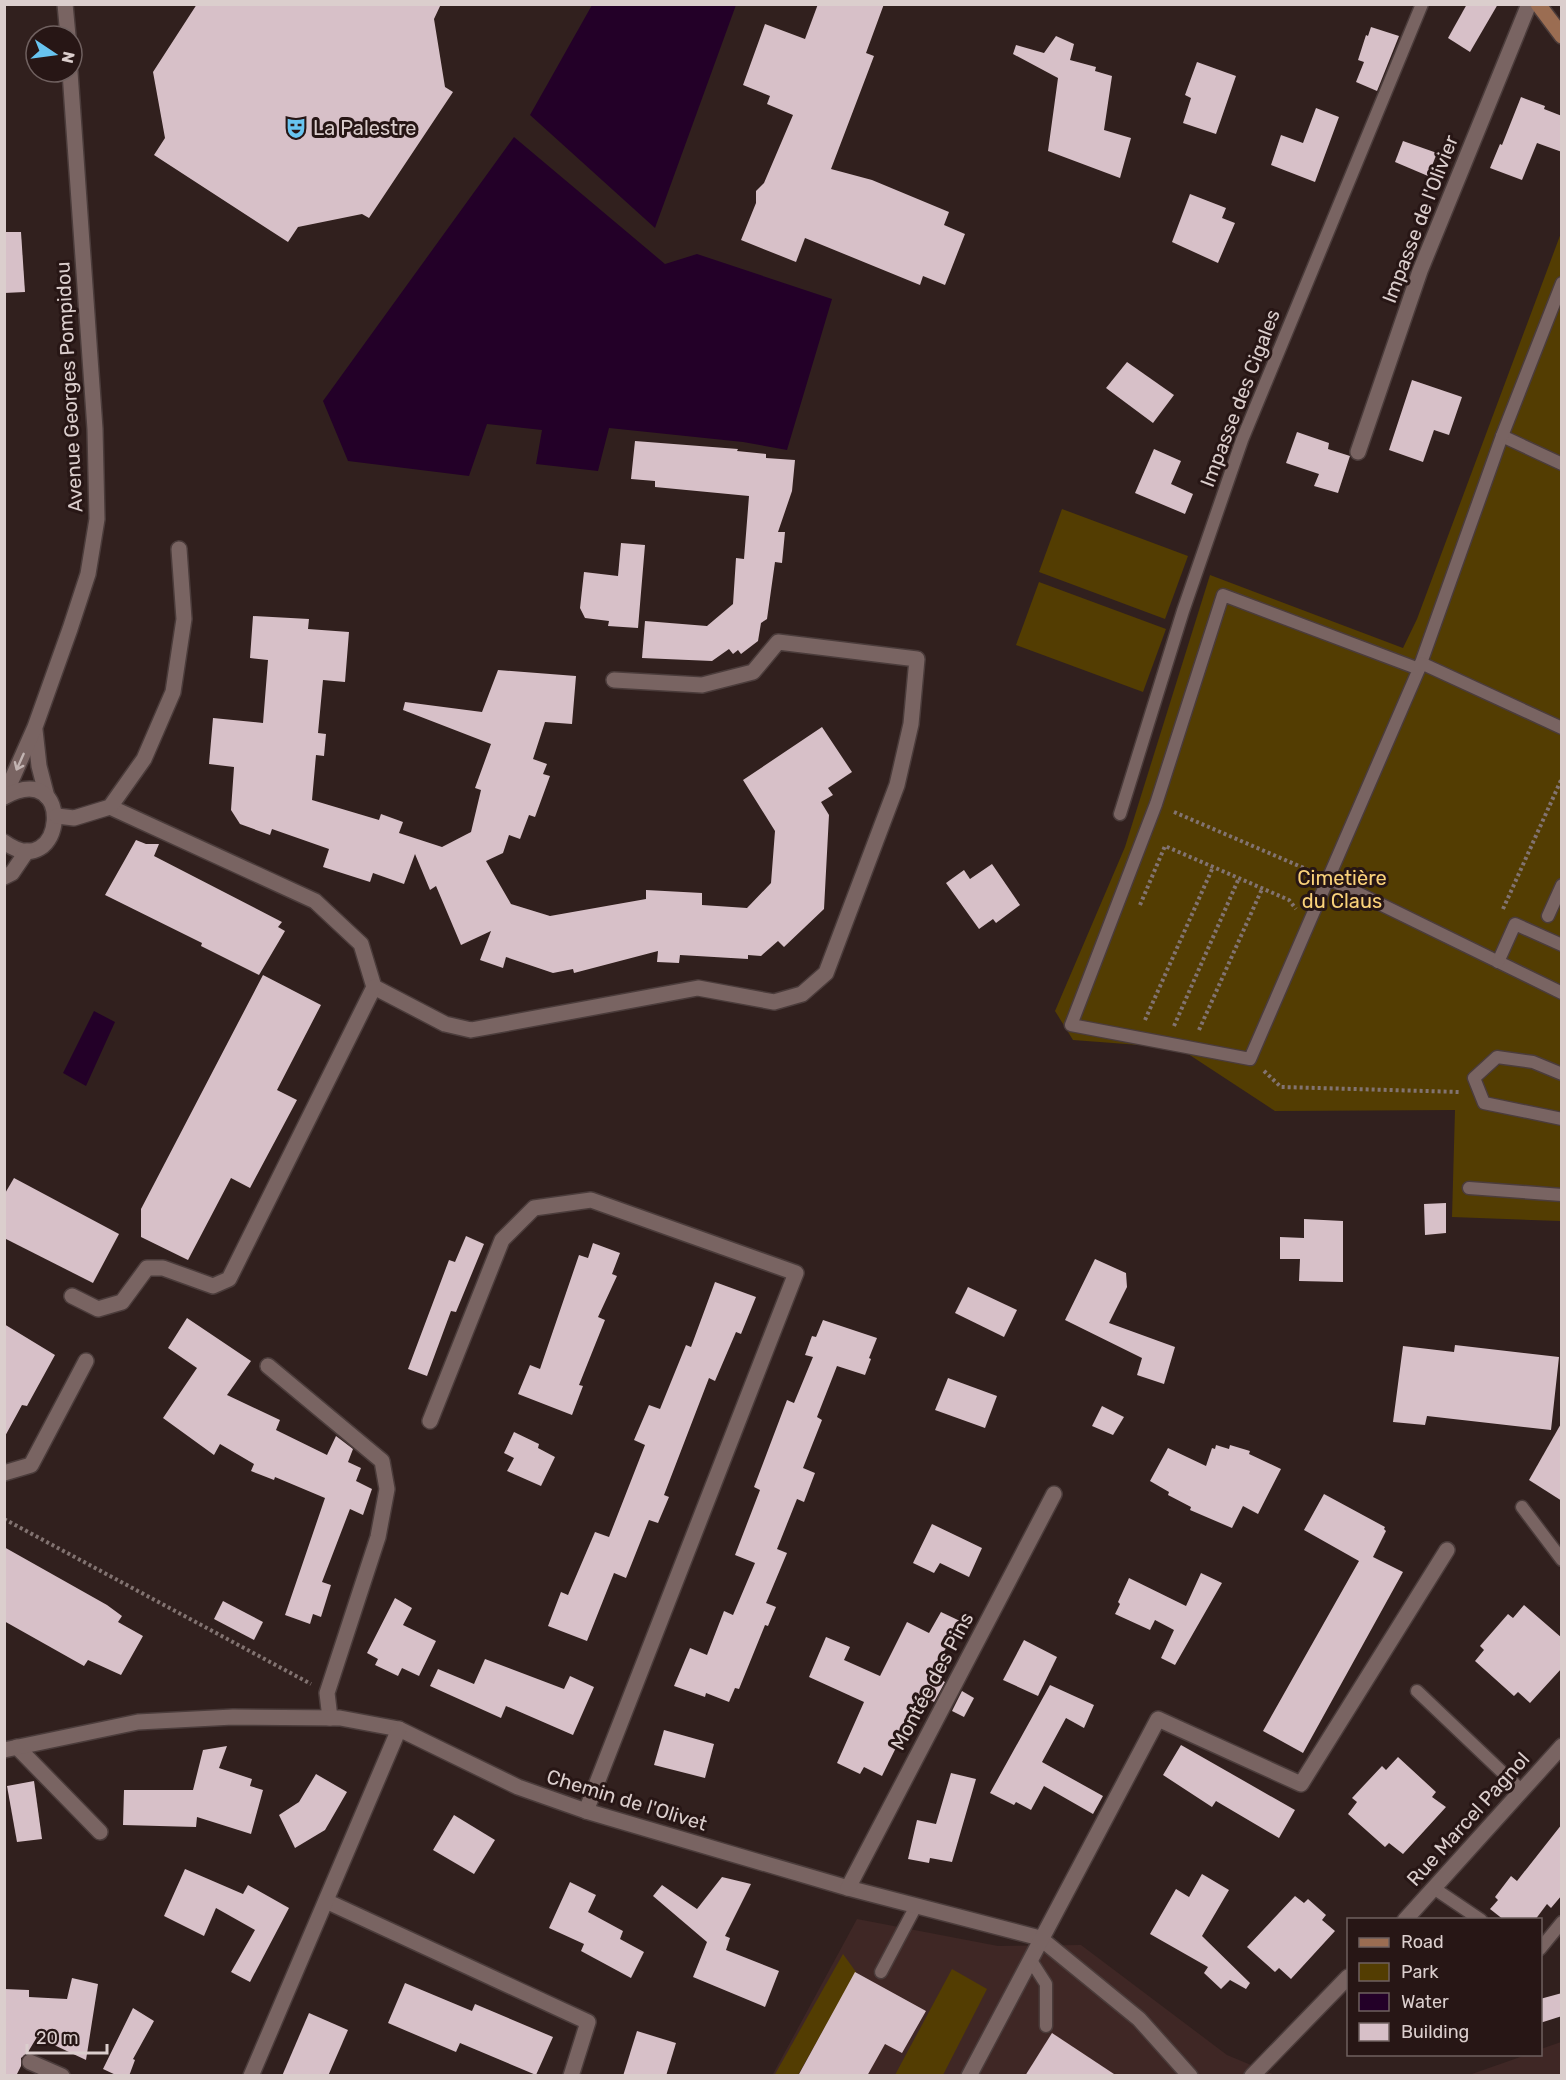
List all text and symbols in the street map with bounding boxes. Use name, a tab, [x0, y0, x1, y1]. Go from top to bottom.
north arrow	[24, 24, 84, 84]
text: N	[58, 50, 79, 65]
theatre icon: La Palestre	[284, 116, 308, 140]
place label: La Palestre	[313, 116, 417, 140]
street label: Impasse de l'Olivier	[1377, 131, 1463, 306]
street label: Avenue Georges Pompidou	[50, 261, 88, 513]
street label: Impasse des Cigales	[1195, 306, 1285, 490]
one-way arrow	[14, 752, 25, 770]
park label: Cimetière du Claus	[1297, 866, 1387, 913]
street label: Montée des Pins	[886, 1608, 978, 1754]
street label: Rue Marcel Pagnol	[1402, 1747, 1534, 1891]
street label: Chemin de l'Olivet	[544, 1764, 710, 1836]
legend	[1347, 1918, 1542, 2056]
text: Road	[1401, 1931, 1444, 1953]
text: Park	[1401, 1961, 1439, 1983]
text: Water	[1401, 1991, 1449, 2013]
scale bar	[27, 2017, 106, 2055]
text: Building	[1401, 2021, 1469, 2043]
text: 20 m	[36, 2027, 78, 2049]

